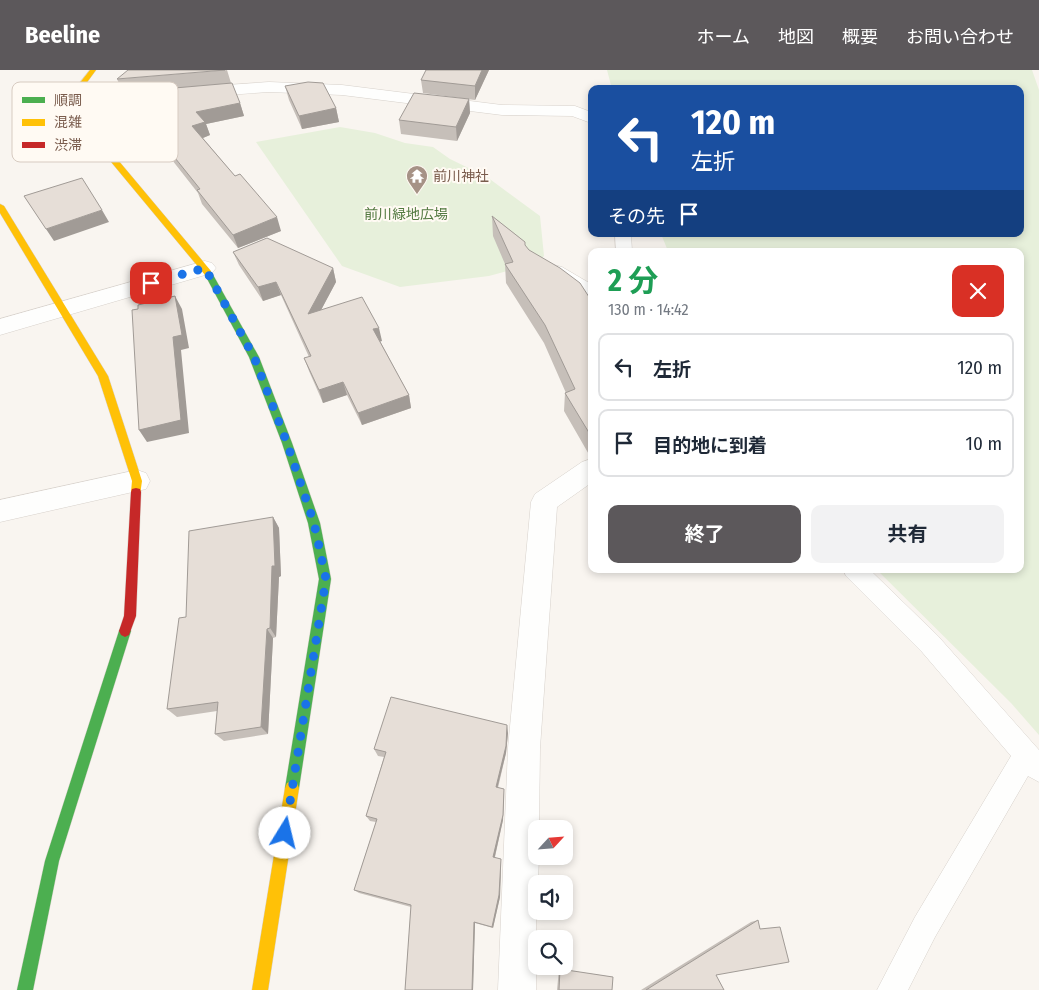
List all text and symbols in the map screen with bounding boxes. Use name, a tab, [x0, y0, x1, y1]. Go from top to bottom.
text: Beeline	[25, 21, 100, 49]
text: ホーム	[697, 26, 750, 48]
text: 地図	[778, 26, 814, 48]
text: 概要	[842, 26, 878, 48]
text: お問い合わせ	[906, 26, 1014, 48]
legend	[12, 82, 178, 162]
text: 順調	[54, 92, 82, 109]
text: 120 m	[691, 101, 775, 143]
icon: left	[608, 105, 673, 170]
text: 混雑	[54, 114, 82, 131]
text: 渋滞	[54, 137, 82, 154]
text: 左折	[691, 148, 735, 175]
temple icon: 前川神社	[405, 164, 429, 195]
place label: 前川神社	[433, 168, 489, 185]
icon: arrive	[675, 200, 703, 228]
text: その先	[608, 205, 665, 228]
park label: 前川緑地広場	[364, 206, 448, 223]
pin	[130, 262, 172, 304]
text: 2 分	[608, 263, 658, 299]
button: close	[952, 265, 1004, 317]
icon: arrive	[137, 269, 165, 297]
text: 130 m · 14:42	[608, 300, 689, 319]
icon: left	[610, 353, 638, 381]
text: 120 m	[957, 356, 1002, 379]
text: 左折	[653, 358, 691, 381]
icon: arrive	[610, 429, 638, 457]
text: 10 m	[966, 432, 1002, 455]
text: 目的地に到着	[653, 434, 767, 457]
button: 終了	[608, 505, 801, 563]
button: 共有	[811, 505, 1004, 563]
position arrow	[258, 806, 310, 858]
north arrow	[528, 820, 572, 865]
map controls	[528, 820, 573, 975]
button: sound	[528, 875, 573, 920]
button: search	[528, 930, 573, 975]

